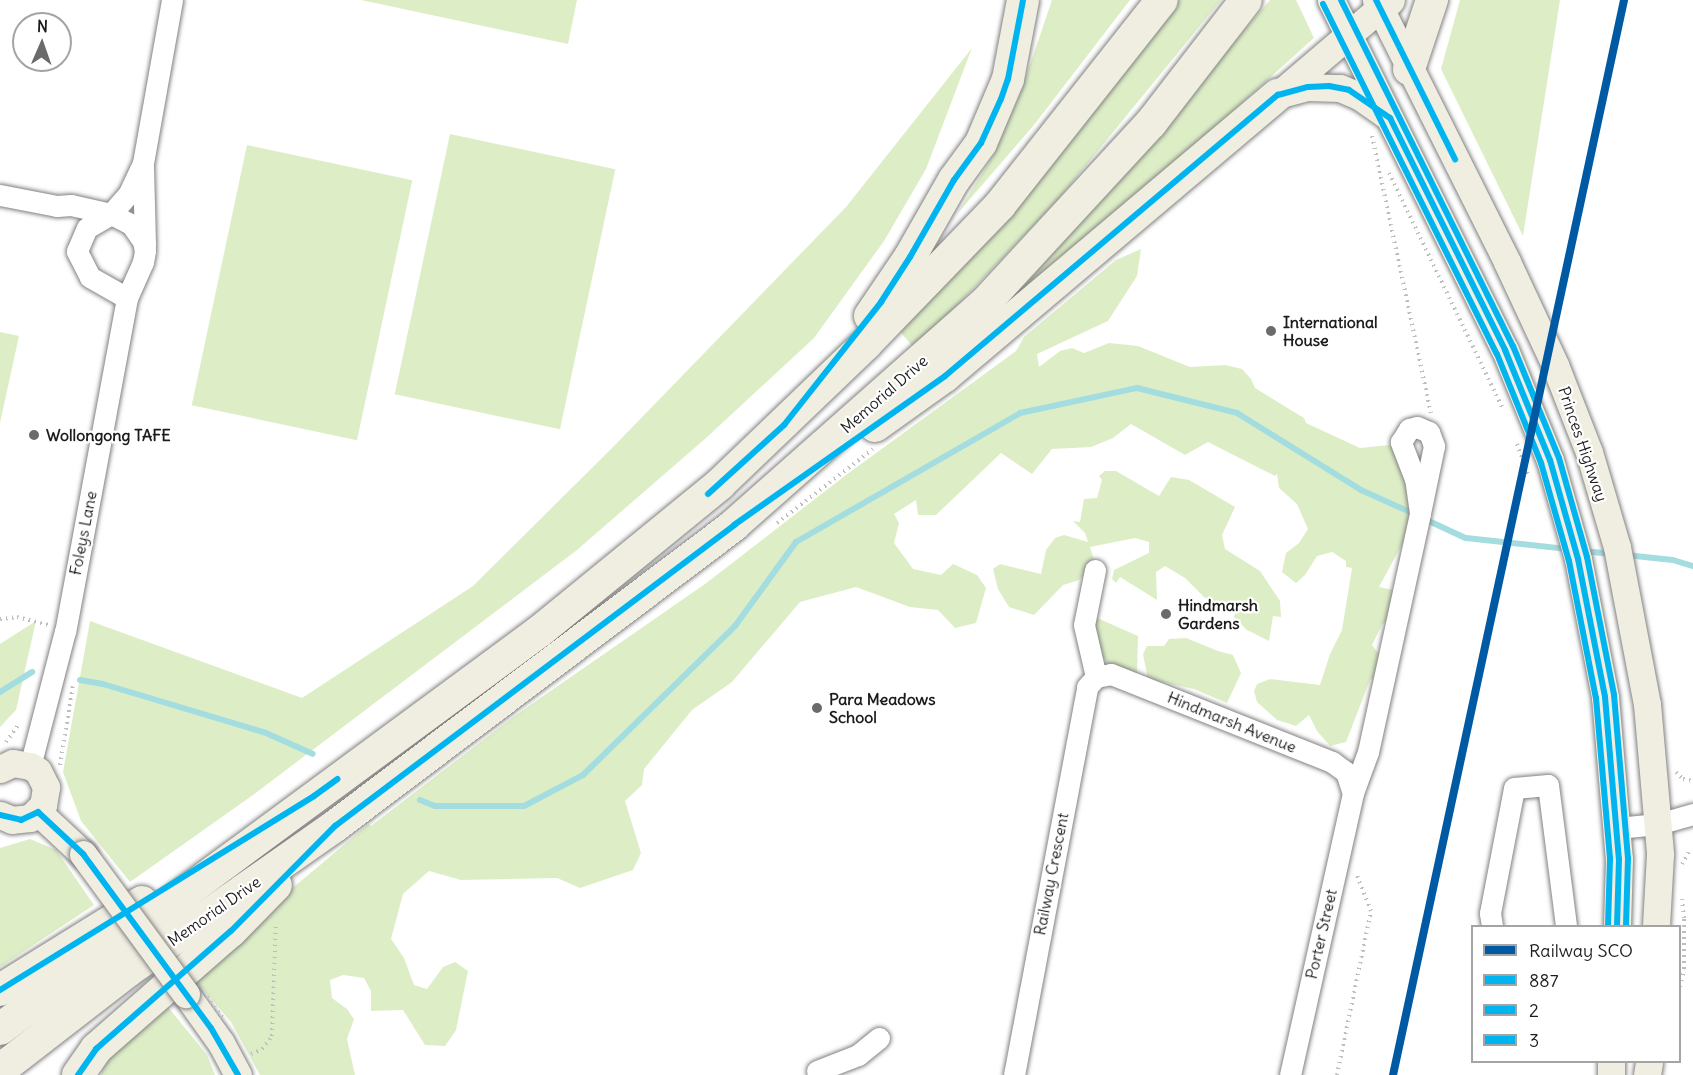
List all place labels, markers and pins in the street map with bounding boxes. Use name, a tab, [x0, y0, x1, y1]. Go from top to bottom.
place label: International House	[1283, 312, 1378, 350]
marker: International House	[1264, 324, 1278, 338]
place label: Wollongong TAFE	[46, 425, 171, 445]
marker: Wollongong TAFE	[27, 428, 41, 442]
place label: Hindmarsh Gardens	[1178, 595, 1258, 633]
marker: Hindmarsh Gardens	[1159, 607, 1173, 621]
place label: Para Meadows School	[829, 689, 935, 727]
marker: Para Meadows School	[810, 701, 824, 715]

